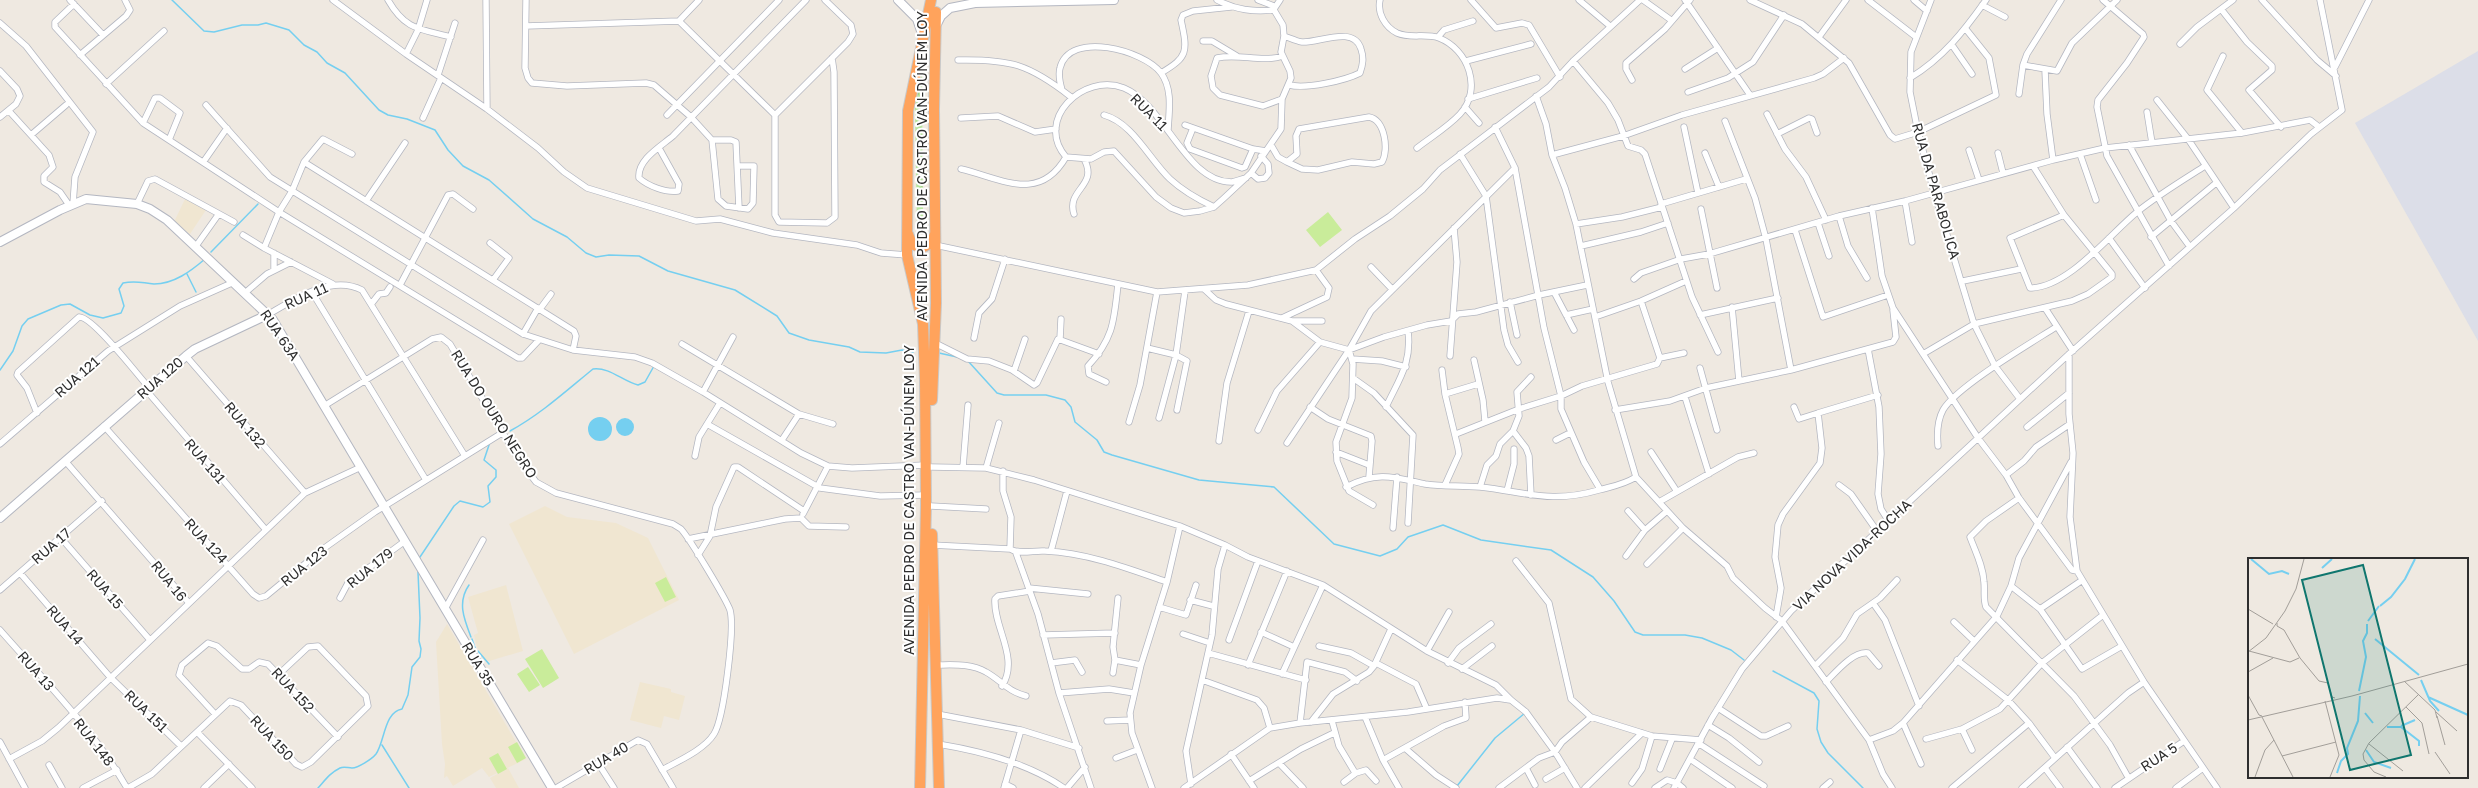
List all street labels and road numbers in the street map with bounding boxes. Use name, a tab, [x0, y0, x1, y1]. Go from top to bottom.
street label: AVENIDA PEDRO DE CASTRO VAN-DÚNEM LOY	[913, 11, 930, 321]
street label: RUA 11	[1127, 89, 1172, 134]
street label: RUA DA PARABOLICA	[1909, 121, 1964, 262]
street label: RUA 11	[281, 278, 330, 313]
street label: RUA 63A	[257, 306, 304, 364]
street label: AVENIDA PEDRO DE CASTRO VAN-DÚNEM LOY	[900, 345, 917, 655]
street label: RUA DO OURO NEGRO	[448, 346, 541, 481]
street label: RUA 121	[51, 352, 103, 401]
street label: RUA 120	[133, 353, 186, 402]
street label: RUA 132	[221, 398, 270, 451]
street label: RUA 131	[181, 435, 230, 487]
street label: VIA NOVA VIDA-ROCHA	[1789, 495, 1915, 614]
street label: RUA 124	[181, 515, 232, 567]
street label: RUA 17	[28, 524, 74, 567]
street label: RUA 123	[277, 542, 330, 590]
street label: RUA 179	[343, 544, 396, 591]
street label: RUA 16	[148, 557, 191, 604]
street label: RUA 15	[84, 565, 127, 612]
street label: RUA 14	[43, 601, 87, 648]
street label: RUA 35	[459, 639, 498, 689]
street label: RUA 13	[15, 647, 58, 694]
street label: RUA 152	[268, 664, 318, 716]
street label: RUA 151	[121, 686, 172, 736]
street label: RUA 150	[247, 712, 298, 764]
street label: RUA 148	[70, 714, 118, 769]
street label: RUA 40	[580, 738, 631, 778]
street label: RUA 5	[2137, 739, 2180, 775]

